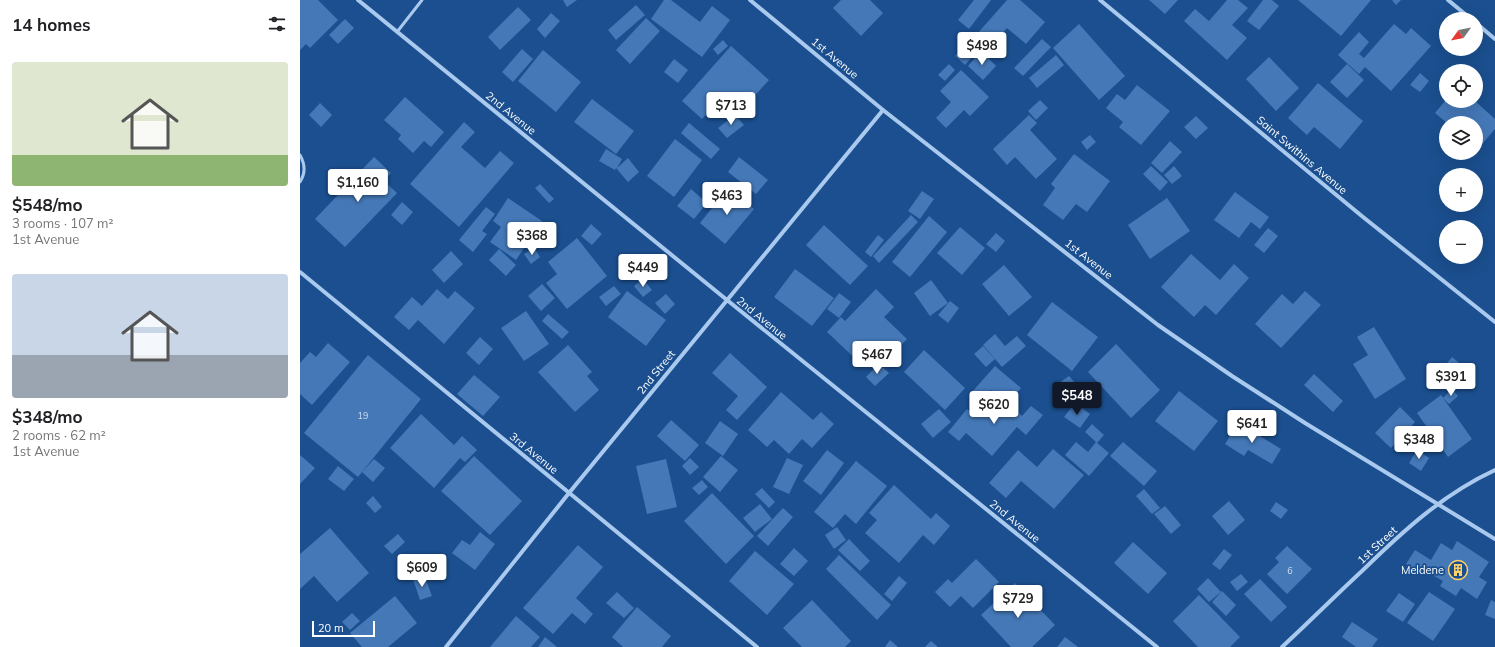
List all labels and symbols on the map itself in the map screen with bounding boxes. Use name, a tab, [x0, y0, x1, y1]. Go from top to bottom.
north arrow	[1439, 12, 1483, 56]
pin: $498	[958, 32, 1006, 66]
street label: 1st Avenue	[809, 34, 861, 82]
street label: 2nd Avenue	[483, 88, 539, 138]
pin: $713	[707, 92, 755, 126]
street label: Saint Swithins Avenue	[1254, 113, 1350, 197]
pin: $1,160	[325, 169, 391, 203]
pin: $463	[703, 182, 751, 216]
pin: $368	[508, 222, 556, 256]
street label: 1st Avenue	[1062, 236, 1116, 282]
pin: $449	[619, 254, 667, 288]
street label: 2nd Avenue	[734, 293, 790, 343]
pin: $467	[853, 341, 901, 375]
street label: 2nd Street	[634, 347, 678, 397]
pin: $391	[1427, 363, 1475, 397]
pin: $548	[1053, 382, 1101, 416]
pin: $620	[970, 391, 1018, 425]
house number: 19	[358, 410, 368, 421]
pin: $641	[1228, 410, 1276, 444]
pin: $348	[1395, 426, 1443, 460]
street label: 3rd Avenue	[507, 429, 561, 477]
street label: 2nd Avenue	[987, 496, 1043, 546]
street label: 1st Street	[1354, 523, 1400, 567]
pin: $609	[398, 554, 446, 588]
building icon: Meldene	[1447, 559, 1469, 581]
place label: Meldene	[1401, 563, 1444, 577]
house number: 6	[1287, 565, 1293, 576]
pin: $729	[994, 585, 1042, 619]
scale bar	[312, 619, 375, 638]

